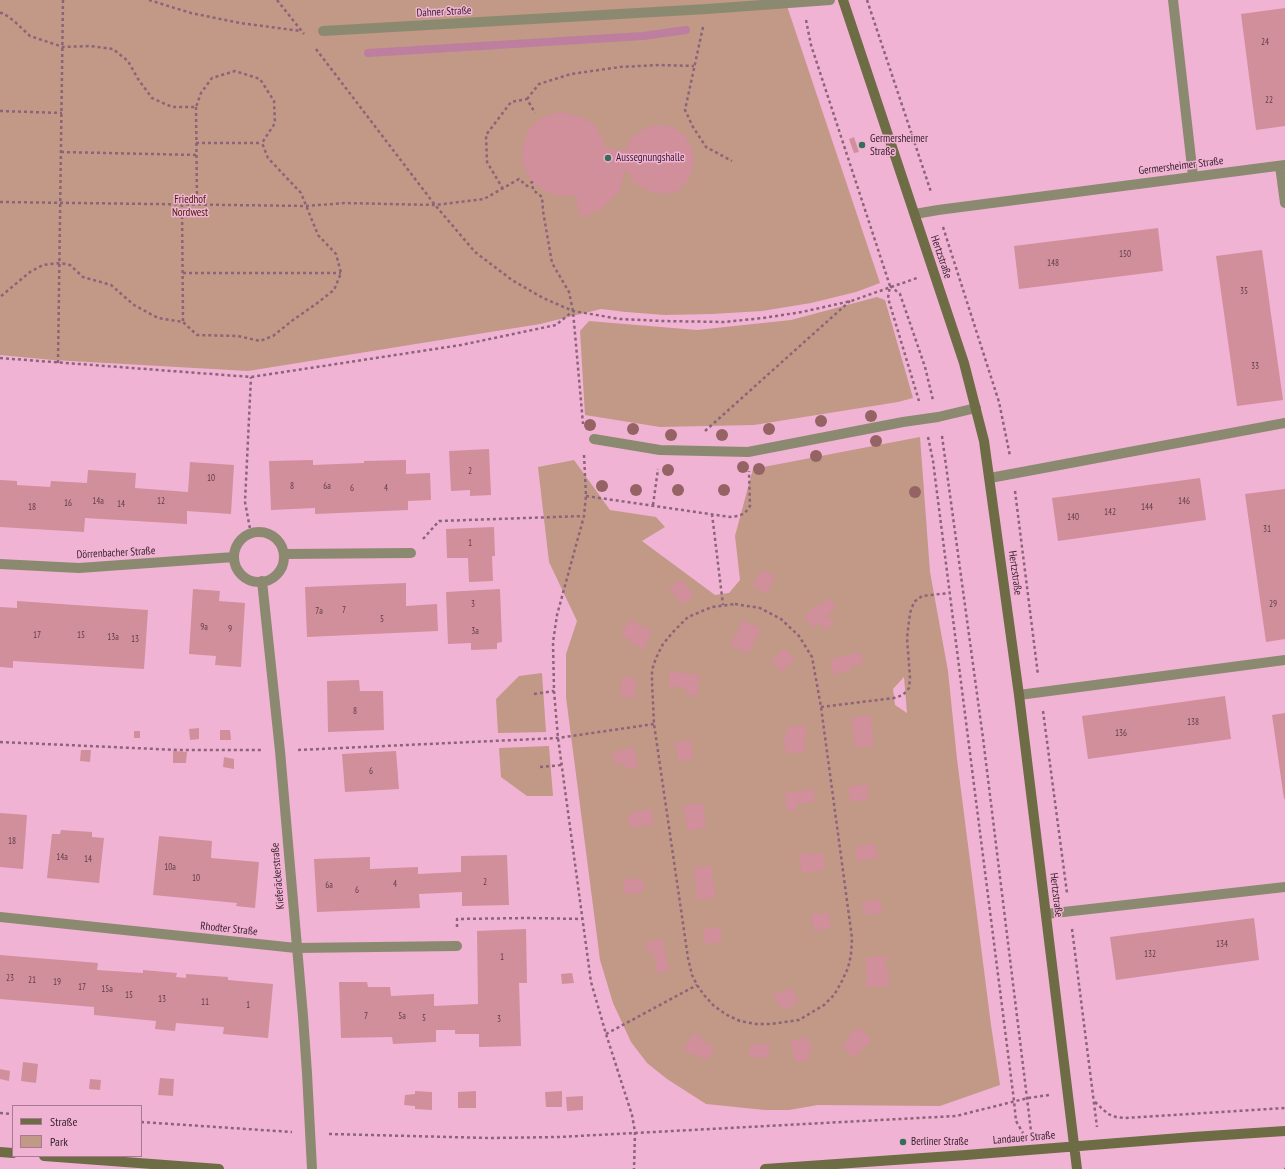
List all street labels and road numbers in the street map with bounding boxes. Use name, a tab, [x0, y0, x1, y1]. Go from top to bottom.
street label: Dahner Straße	[416, 4, 472, 20]
street label: Germersheimer Straße	[1138, 154, 1224, 178]
street label: Hertzstraße	[927, 234, 955, 280]
street label: Dörrenbacher Straße	[76, 544, 156, 562]
street label: Hertzstraße	[1005, 550, 1025, 596]
street label: Kieferäckerstraße	[269, 842, 287, 910]
street label: Hertzstraße	[1047, 872, 1065, 918]
street label: Rhodter Straße	[200, 919, 258, 939]
street label: Landauer Straße	[992, 1129, 1056, 1147]

